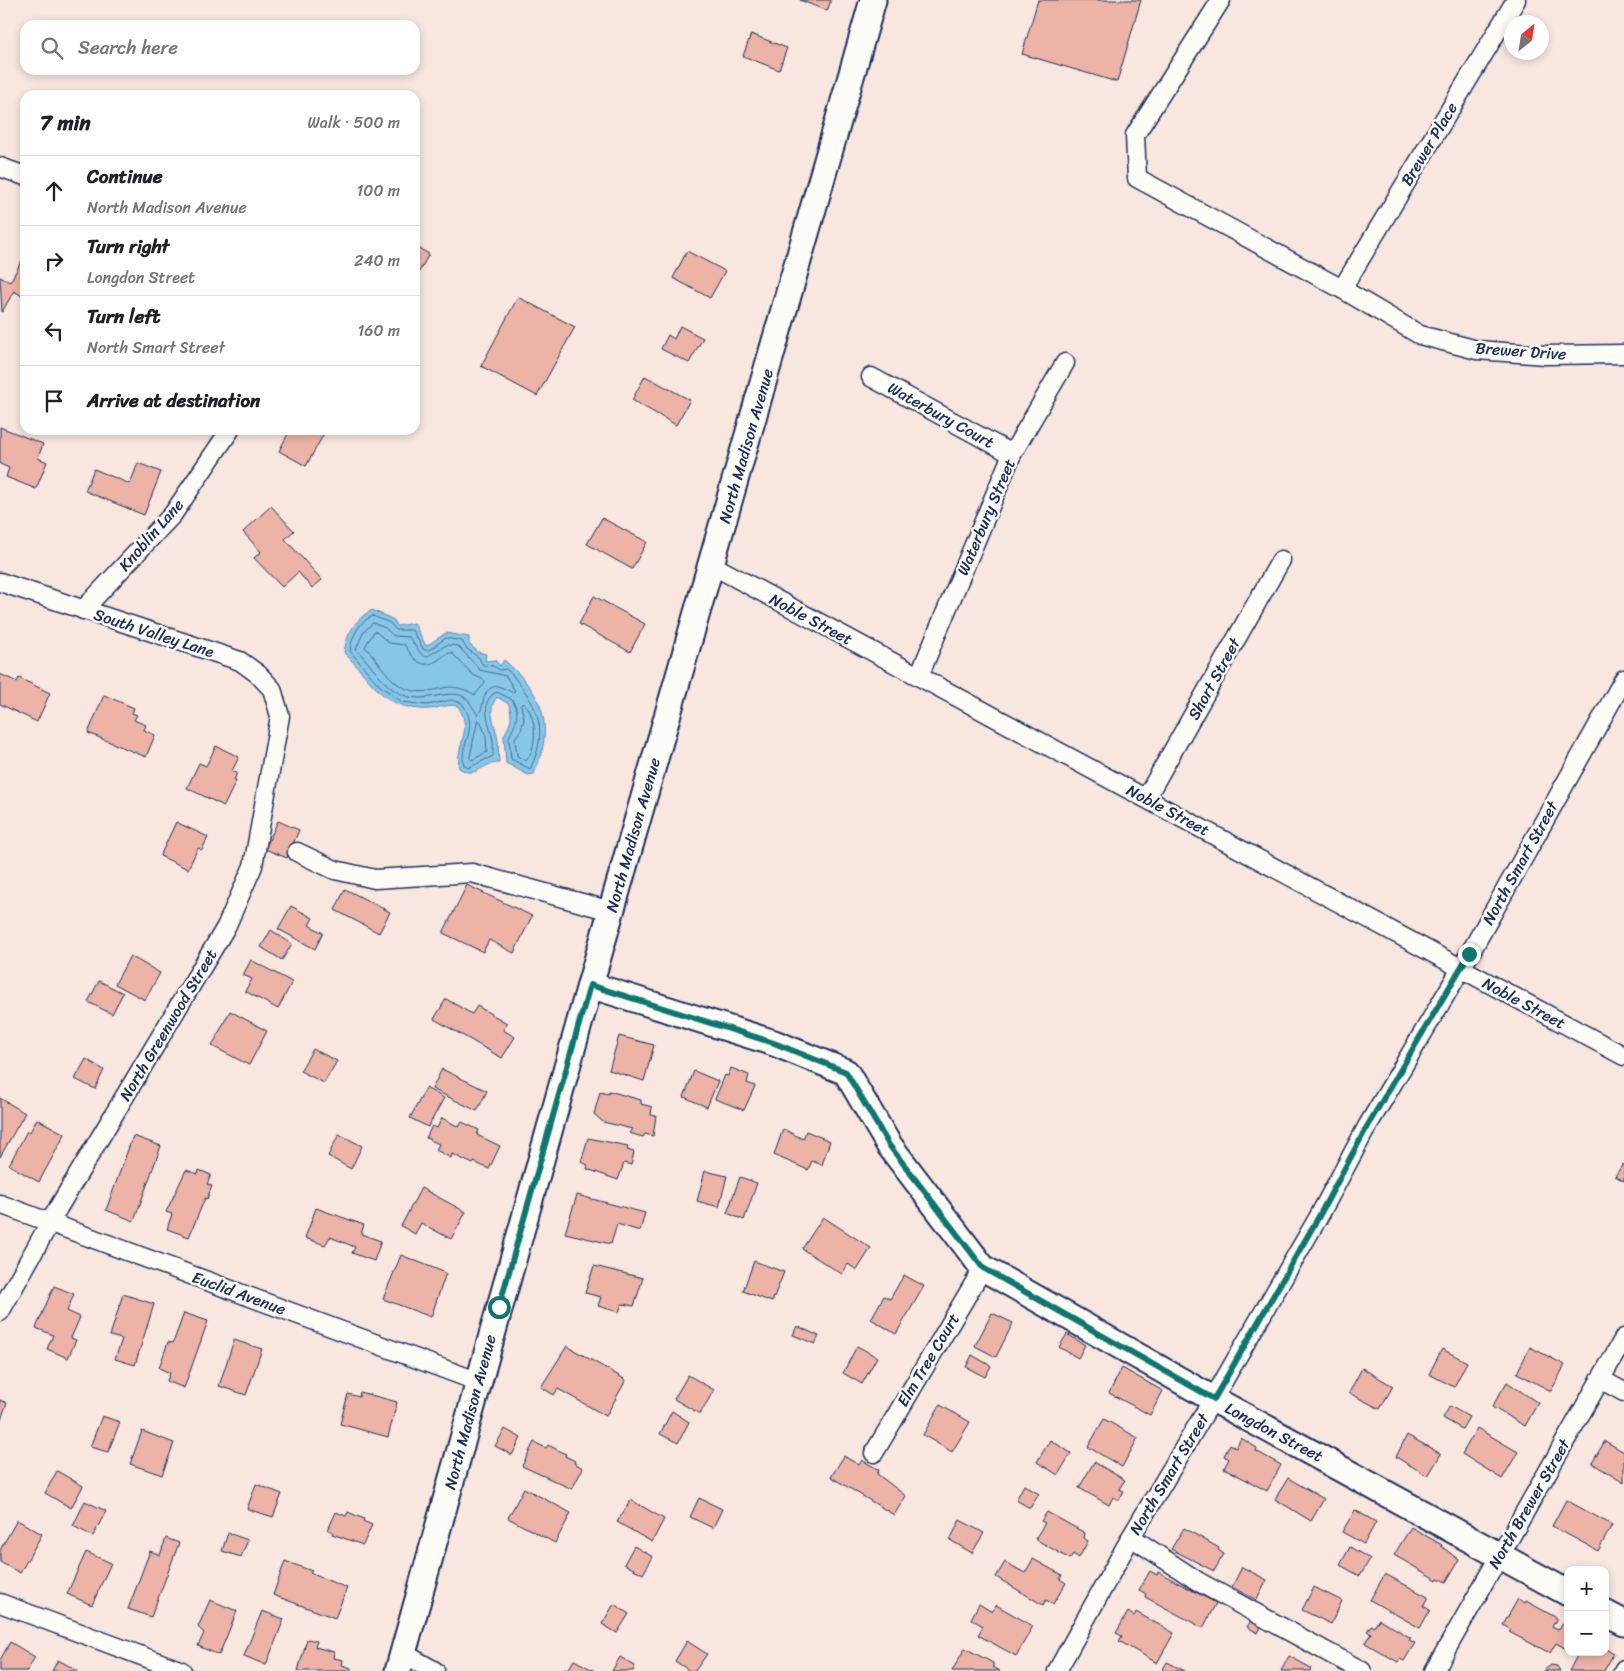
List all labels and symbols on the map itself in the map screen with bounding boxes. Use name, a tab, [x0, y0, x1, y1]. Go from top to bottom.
north arrow	[1504, 15, 1549, 60]
street label: Brewer Place	[1393, 96, 1465, 192]
street label: Brewer Drive	[1475, 333, 1567, 369]
street label: North Madison Avenue	[710, 365, 782, 527]
street label: Waterbury Court	[882, 374, 1000, 456]
street label: Waterbury Street	[948, 454, 1024, 580]
street label: Knoblin Lane	[111, 492, 191, 578]
street label: Noble Street	[764, 585, 858, 653]
street label: South Valley Lane	[90, 600, 218, 666]
street label: Short Street	[1179, 632, 1249, 725]
street label: North Madison Avenue	[597, 754, 669, 916]
street label: Noble Street	[1121, 776, 1215, 844]
street label: North Smart Street	[1474, 795, 1566, 930]
street label: North Greenwood Street	[111, 943, 225, 1107]
route end	[1458, 943, 1481, 966]
street label: Noble Street	[1477, 969, 1571, 1037]
street label: Euclid Avenue	[188, 1263, 290, 1323]
route start	[488, 1296, 511, 1319]
street label: Elm Tree Court	[889, 1308, 967, 1412]
street label: North Madison Avenue	[435, 1331, 505, 1493]
street label: Longdon Street	[1219, 1394, 1329, 1470]
street label: North Smart Street	[1121, 1407, 1217, 1541]
street label: North Brewer Street	[1480, 1433, 1578, 1575]

